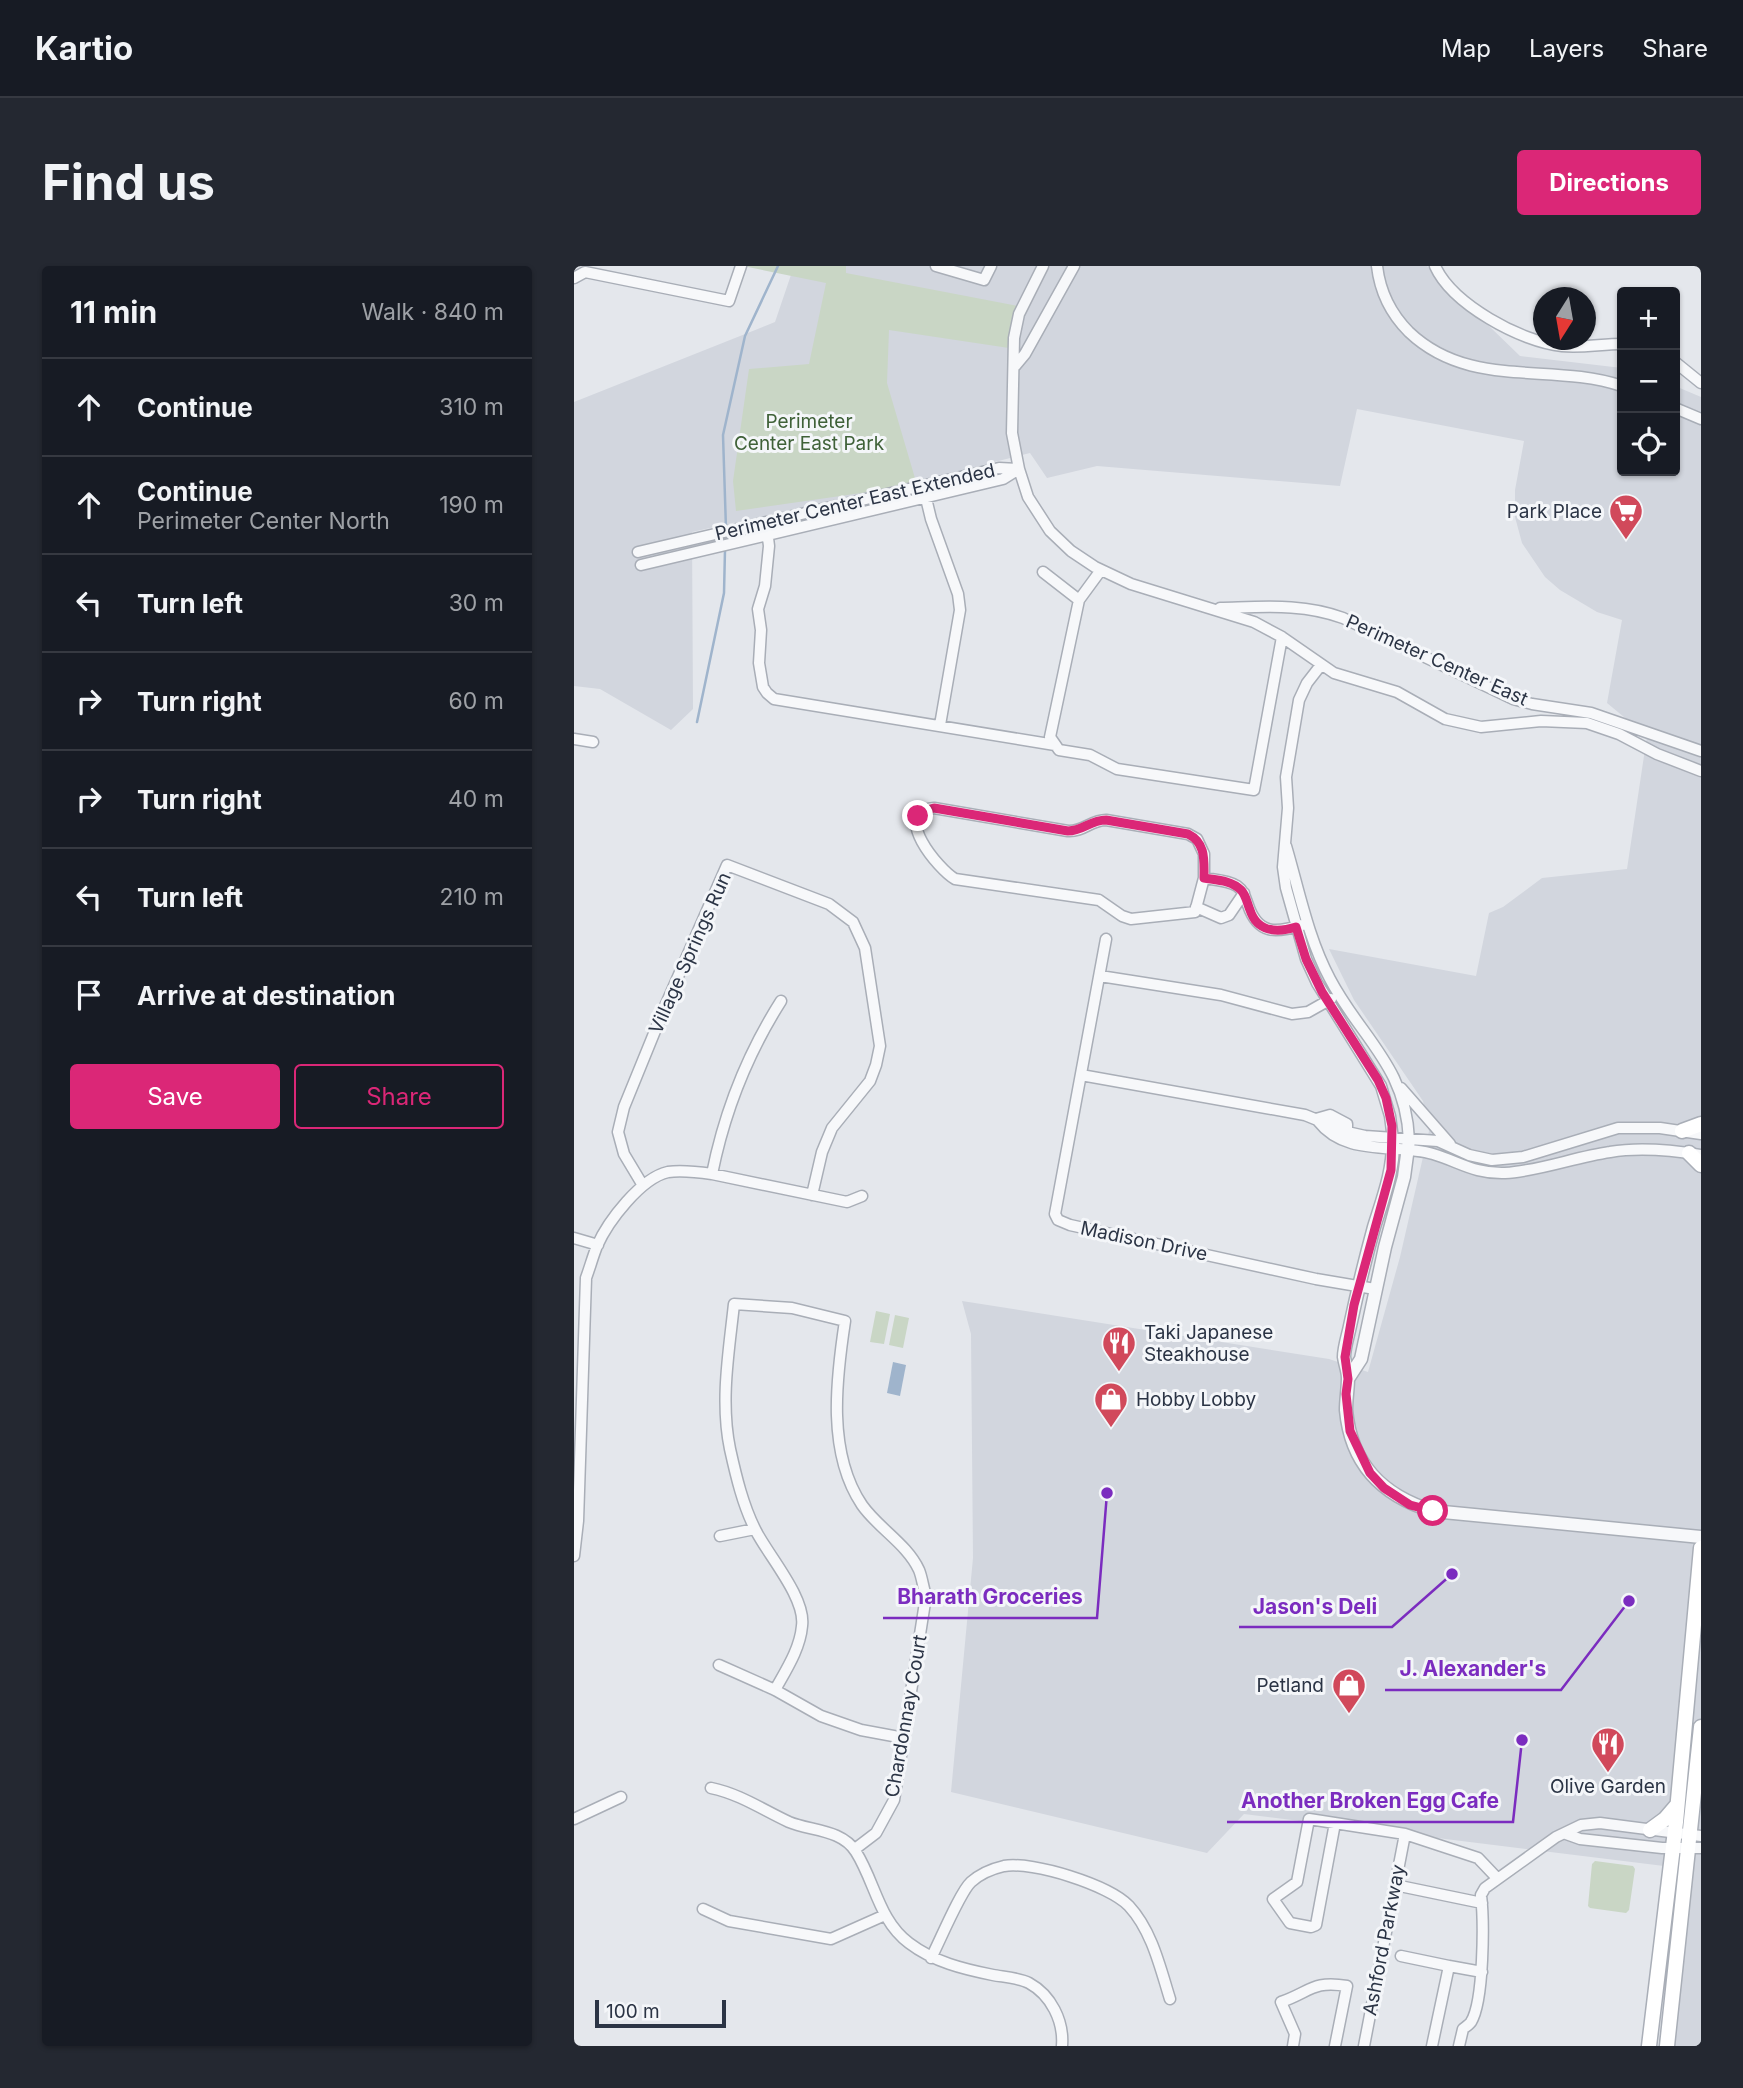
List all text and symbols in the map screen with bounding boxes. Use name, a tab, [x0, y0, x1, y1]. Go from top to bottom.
text: Kartio	[35, 28, 133, 68]
text: Map	[1441, 34, 1491, 63]
text: Layers	[1529, 34, 1604, 63]
text: Share	[1642, 34, 1708, 63]
button: Directions	[1517, 150, 1701, 215]
text: Find us	[42, 153, 215, 212]
north arrow	[1533, 287, 1596, 350]
map controls	[1617, 287, 1680, 476]
button: +	[1617, 287, 1680, 350]
text: 11 min	[70, 294, 157, 330]
text: Walk · 840 m	[362, 298, 504, 326]
button: −	[1617, 350, 1680, 413]
icon: ahead	[70, 388, 108, 426]
text: Continue	[137, 392, 253, 423]
text: 310 m	[439, 393, 504, 421]
park label: Perimeter Center East Park	[734, 410, 885, 455]
button: locate	[1617, 413, 1680, 476]
street label: Perimeter Center East Extended	[713, 459, 997, 545]
text: Continue	[137, 476, 253, 507]
icon: ahead	[70, 486, 108, 524]
text: 190 m	[439, 491, 504, 519]
supermarket icon: Park Place	[1607, 492, 1645, 541]
place label: Park Place	[1507, 500, 1602, 523]
text: Perimeter Center North	[137, 507, 390, 535]
icon: left	[70, 584, 108, 622]
text: Turn left	[137, 588, 243, 619]
text: 30 m	[449, 589, 504, 617]
street label: Perimeter Center East	[1343, 610, 1531, 710]
icon: right	[70, 682, 108, 720]
text: Turn right	[137, 686, 262, 717]
text: 60 m	[449, 687, 504, 715]
icon: right	[70, 780, 108, 818]
text: Turn right	[137, 784, 262, 815]
text: 40 m	[448, 785, 504, 813]
route end	[902, 800, 933, 831]
street label: Village Springs Run	[644, 869, 736, 1037]
icon: left	[70, 878, 108, 916]
text: Turn left	[137, 882, 243, 913]
text: 210 m	[439, 883, 504, 911]
icon: arrive	[70, 976, 108, 1014]
text: Arrive at destination	[137, 980, 396, 1011]
button: Save	[70, 1064, 280, 1129]
button: Share	[294, 1064, 504, 1129]
street label: Madison Drive	[1078, 1216, 1210, 1266]
place label: Taki Japanese Steakhouse	[1144, 1321, 1273, 1366]
restaurant icon: Taki Japanese Steakhouse	[1100, 1324, 1138, 1373]
shop icon: Hobby Lobby	[1092, 1380, 1130, 1429]
place label: Hobby Lobby	[1136, 1388, 1256, 1411]
route start	[1417, 1495, 1448, 1526]
callout: Bharath Groceries	[883, 1576, 1097, 1618]
text: Bharath Groceries	[897, 1584, 1083, 1609]
callout: Jason's Deli	[1239, 1585, 1392, 1627]
text: Jason's Deli	[1253, 1594, 1377, 1619]
street label: Chardonnay Court	[880, 1633, 932, 1799]
callout: J. Alexander's	[1385, 1648, 1561, 1690]
text: J. Alexander's	[1400, 1656, 1546, 1681]
shop icon: Petland	[1330, 1666, 1368, 1715]
place label: Petland	[1257, 1674, 1324, 1697]
restaurant icon: Olive Garden	[1589, 1725, 1627, 1774]
place label: Olive Garden	[1550, 1775, 1666, 1798]
callout: Another Broken Egg Cafe	[1227, 1780, 1513, 1822]
text: Another Broken Egg Cafe	[1241, 1788, 1499, 1813]
street label: Ashford Parkway	[1358, 1862, 1410, 2017]
scale bar	[595, 1997, 726, 2029]
text: 100 m	[606, 2000, 660, 2023]

